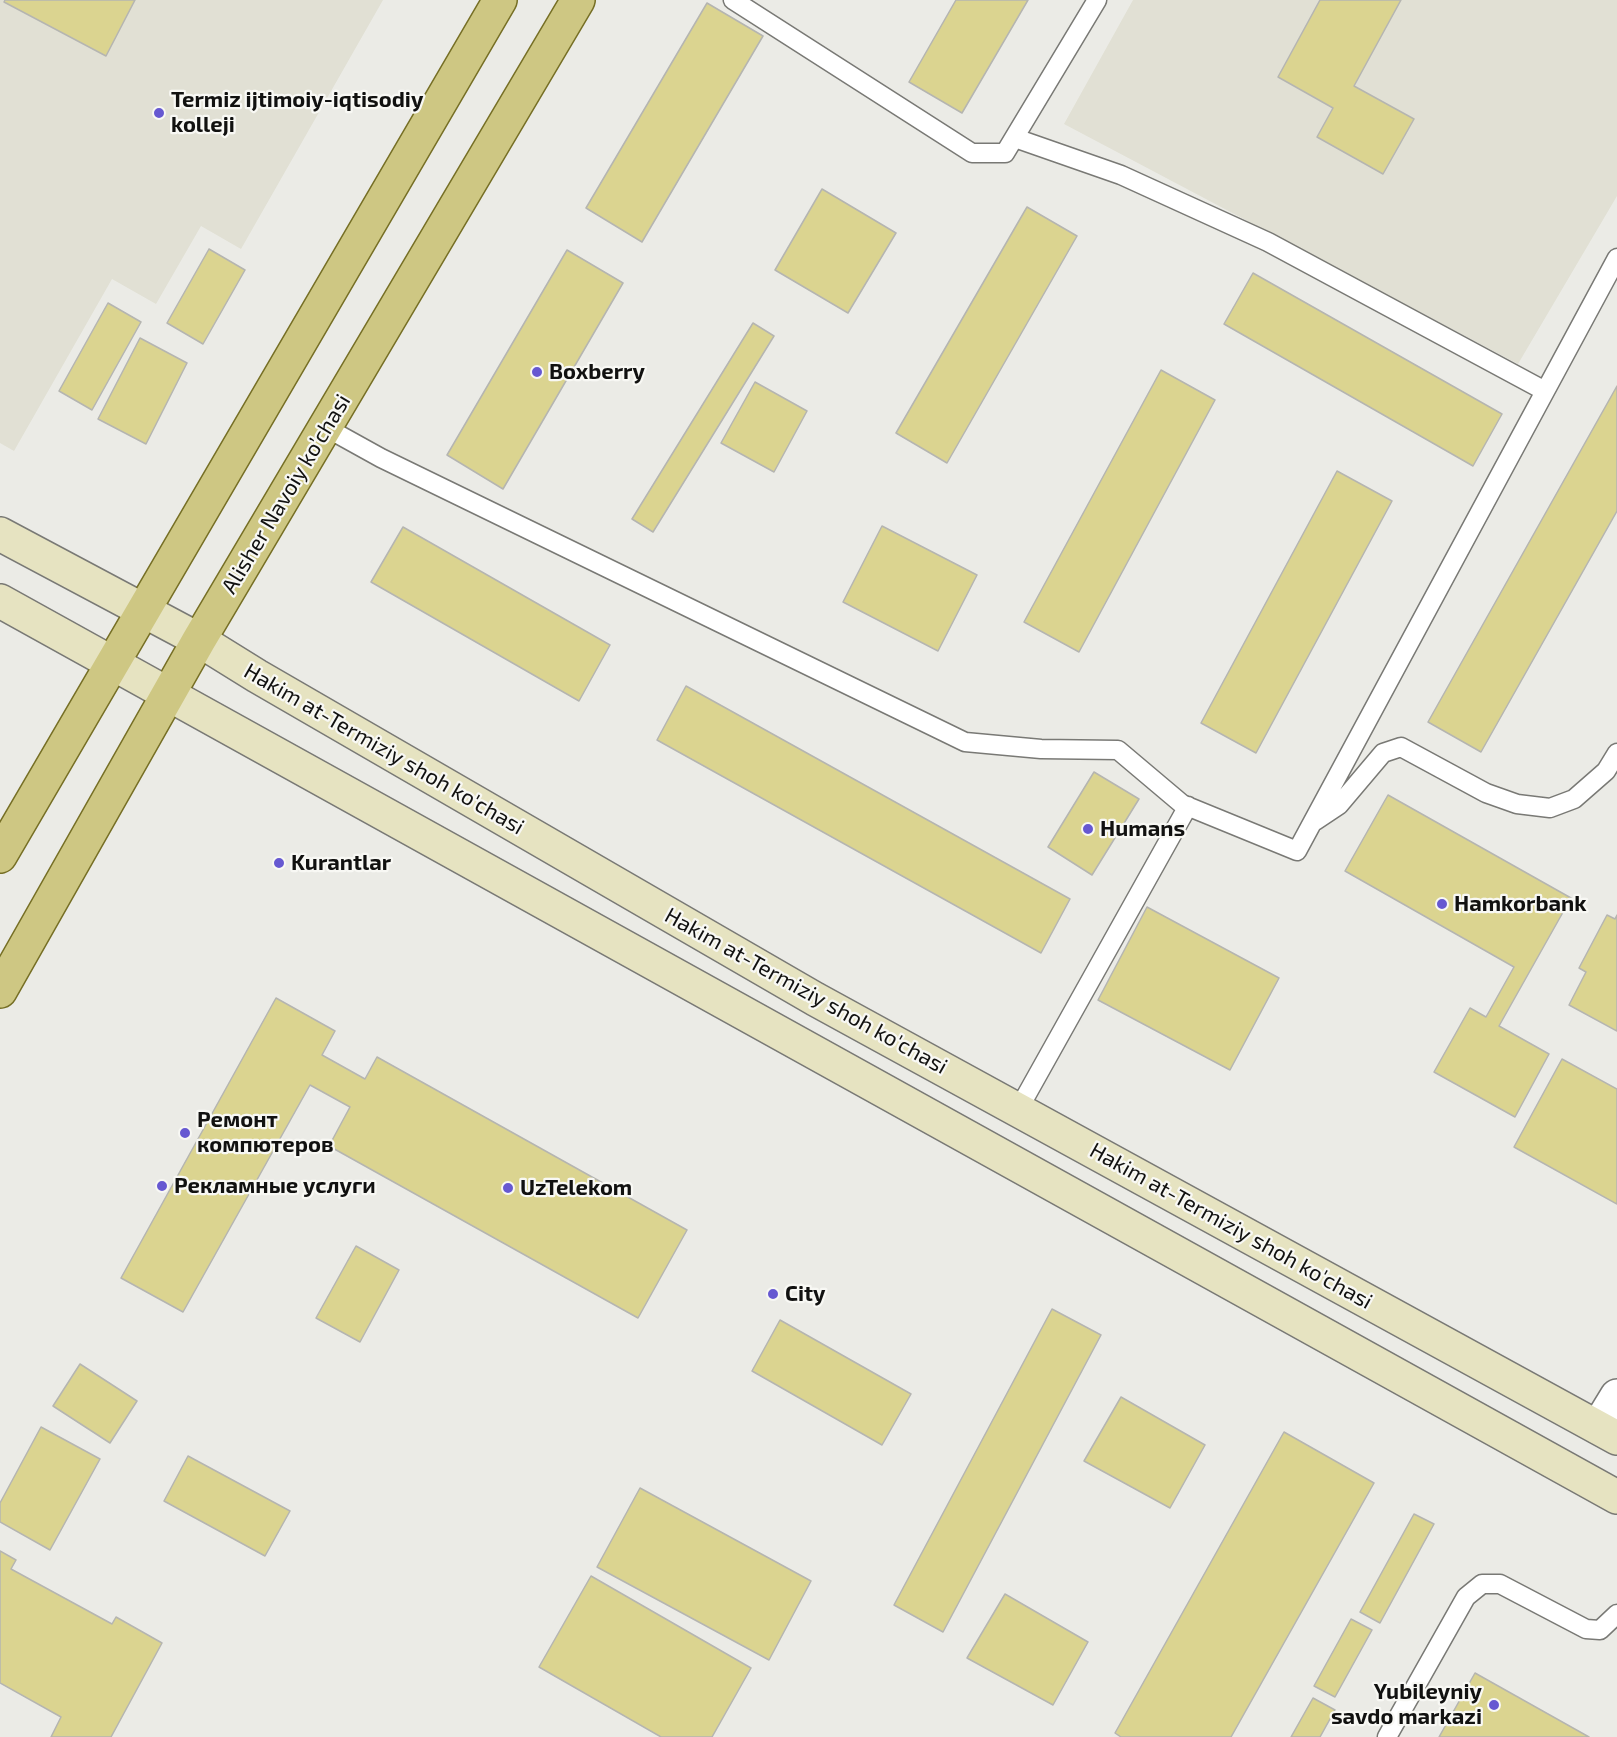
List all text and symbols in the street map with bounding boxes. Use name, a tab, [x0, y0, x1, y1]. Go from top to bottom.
place label: Termiz ijtimoiy-iqtisodiy kolleji	[171, 87, 423, 138]
marker: Termiz ijtimoiy-iqtisodiy kolleji	[152, 106, 166, 120]
place label: Boxberry	[549, 359, 645, 385]
marker: Boxberry	[530, 365, 544, 379]
street label: Alisher Navoiy ko’chasi	[216, 390, 356, 598]
street label: Hakim at-Termiziy shoh ko'chasi	[239, 658, 529, 840]
place label: Humans	[1100, 816, 1185, 842]
marker: Humans	[1081, 822, 1095, 836]
place label: Kurantlar	[291, 850, 391, 876]
marker: Kurantlar	[272, 856, 286, 870]
place label: Hamkorbank	[1454, 891, 1587, 917]
marker: Hamkorbank	[1435, 897, 1449, 911]
street label: Hakim at-Termiziy shoh ko'chasi	[660, 902, 952, 1080]
place label: Ремонт компютеров	[197, 1107, 334, 1158]
marker: Ремонт компютеров	[178, 1126, 192, 1140]
street label: Hakim at-Termiziy shoh ko'chasi	[1085, 1137, 1377, 1315]
place label: Рекламные услуги	[174, 1173, 376, 1199]
place label: UzTelekom	[520, 1175, 632, 1201]
marker: Рекламные услуги	[155, 1179, 169, 1193]
marker: UzTelekom	[501, 1181, 515, 1195]
place label: City	[785, 1281, 825, 1307]
marker: City	[766, 1287, 780, 1301]
place label: Yubileyniy savdo markazi	[1331, 1679, 1482, 1730]
marker: Yubileyniy savdo markazi	[1487, 1698, 1501, 1712]

